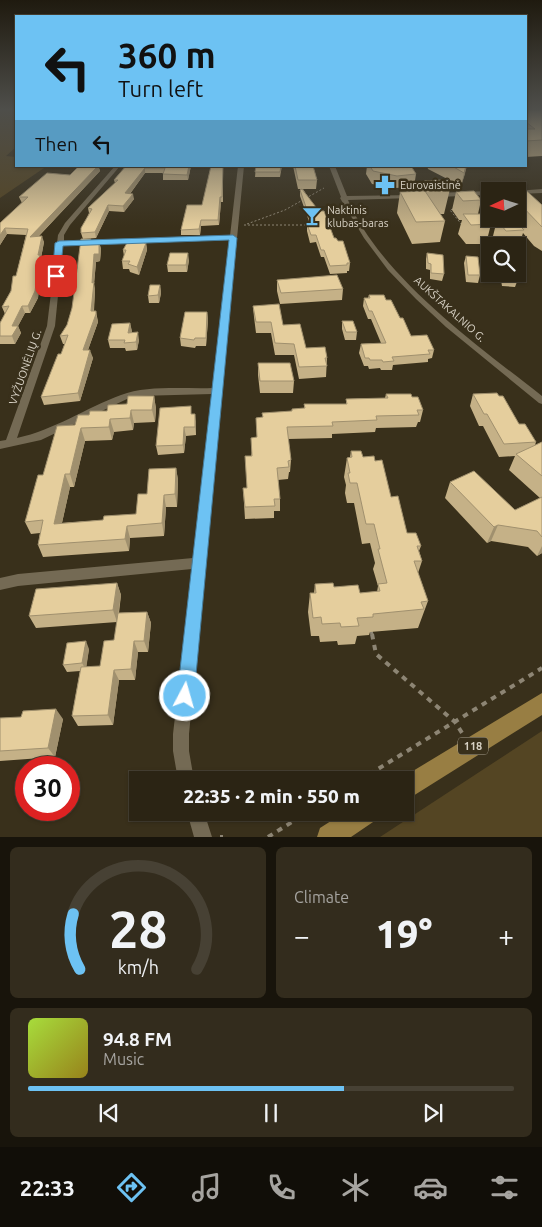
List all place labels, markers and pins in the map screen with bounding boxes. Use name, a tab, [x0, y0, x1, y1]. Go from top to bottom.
pharmacy icon: Eurovaistinė	[374, 174, 396, 196]
place label: Eurovaistinė	[400, 179, 461, 191]
place label: Naktinis klubas-baras	[327, 204, 389, 229]
bar icon: Naktinis klubas-baras	[301, 205, 323, 227]
pin	[35, 255, 77, 297]

